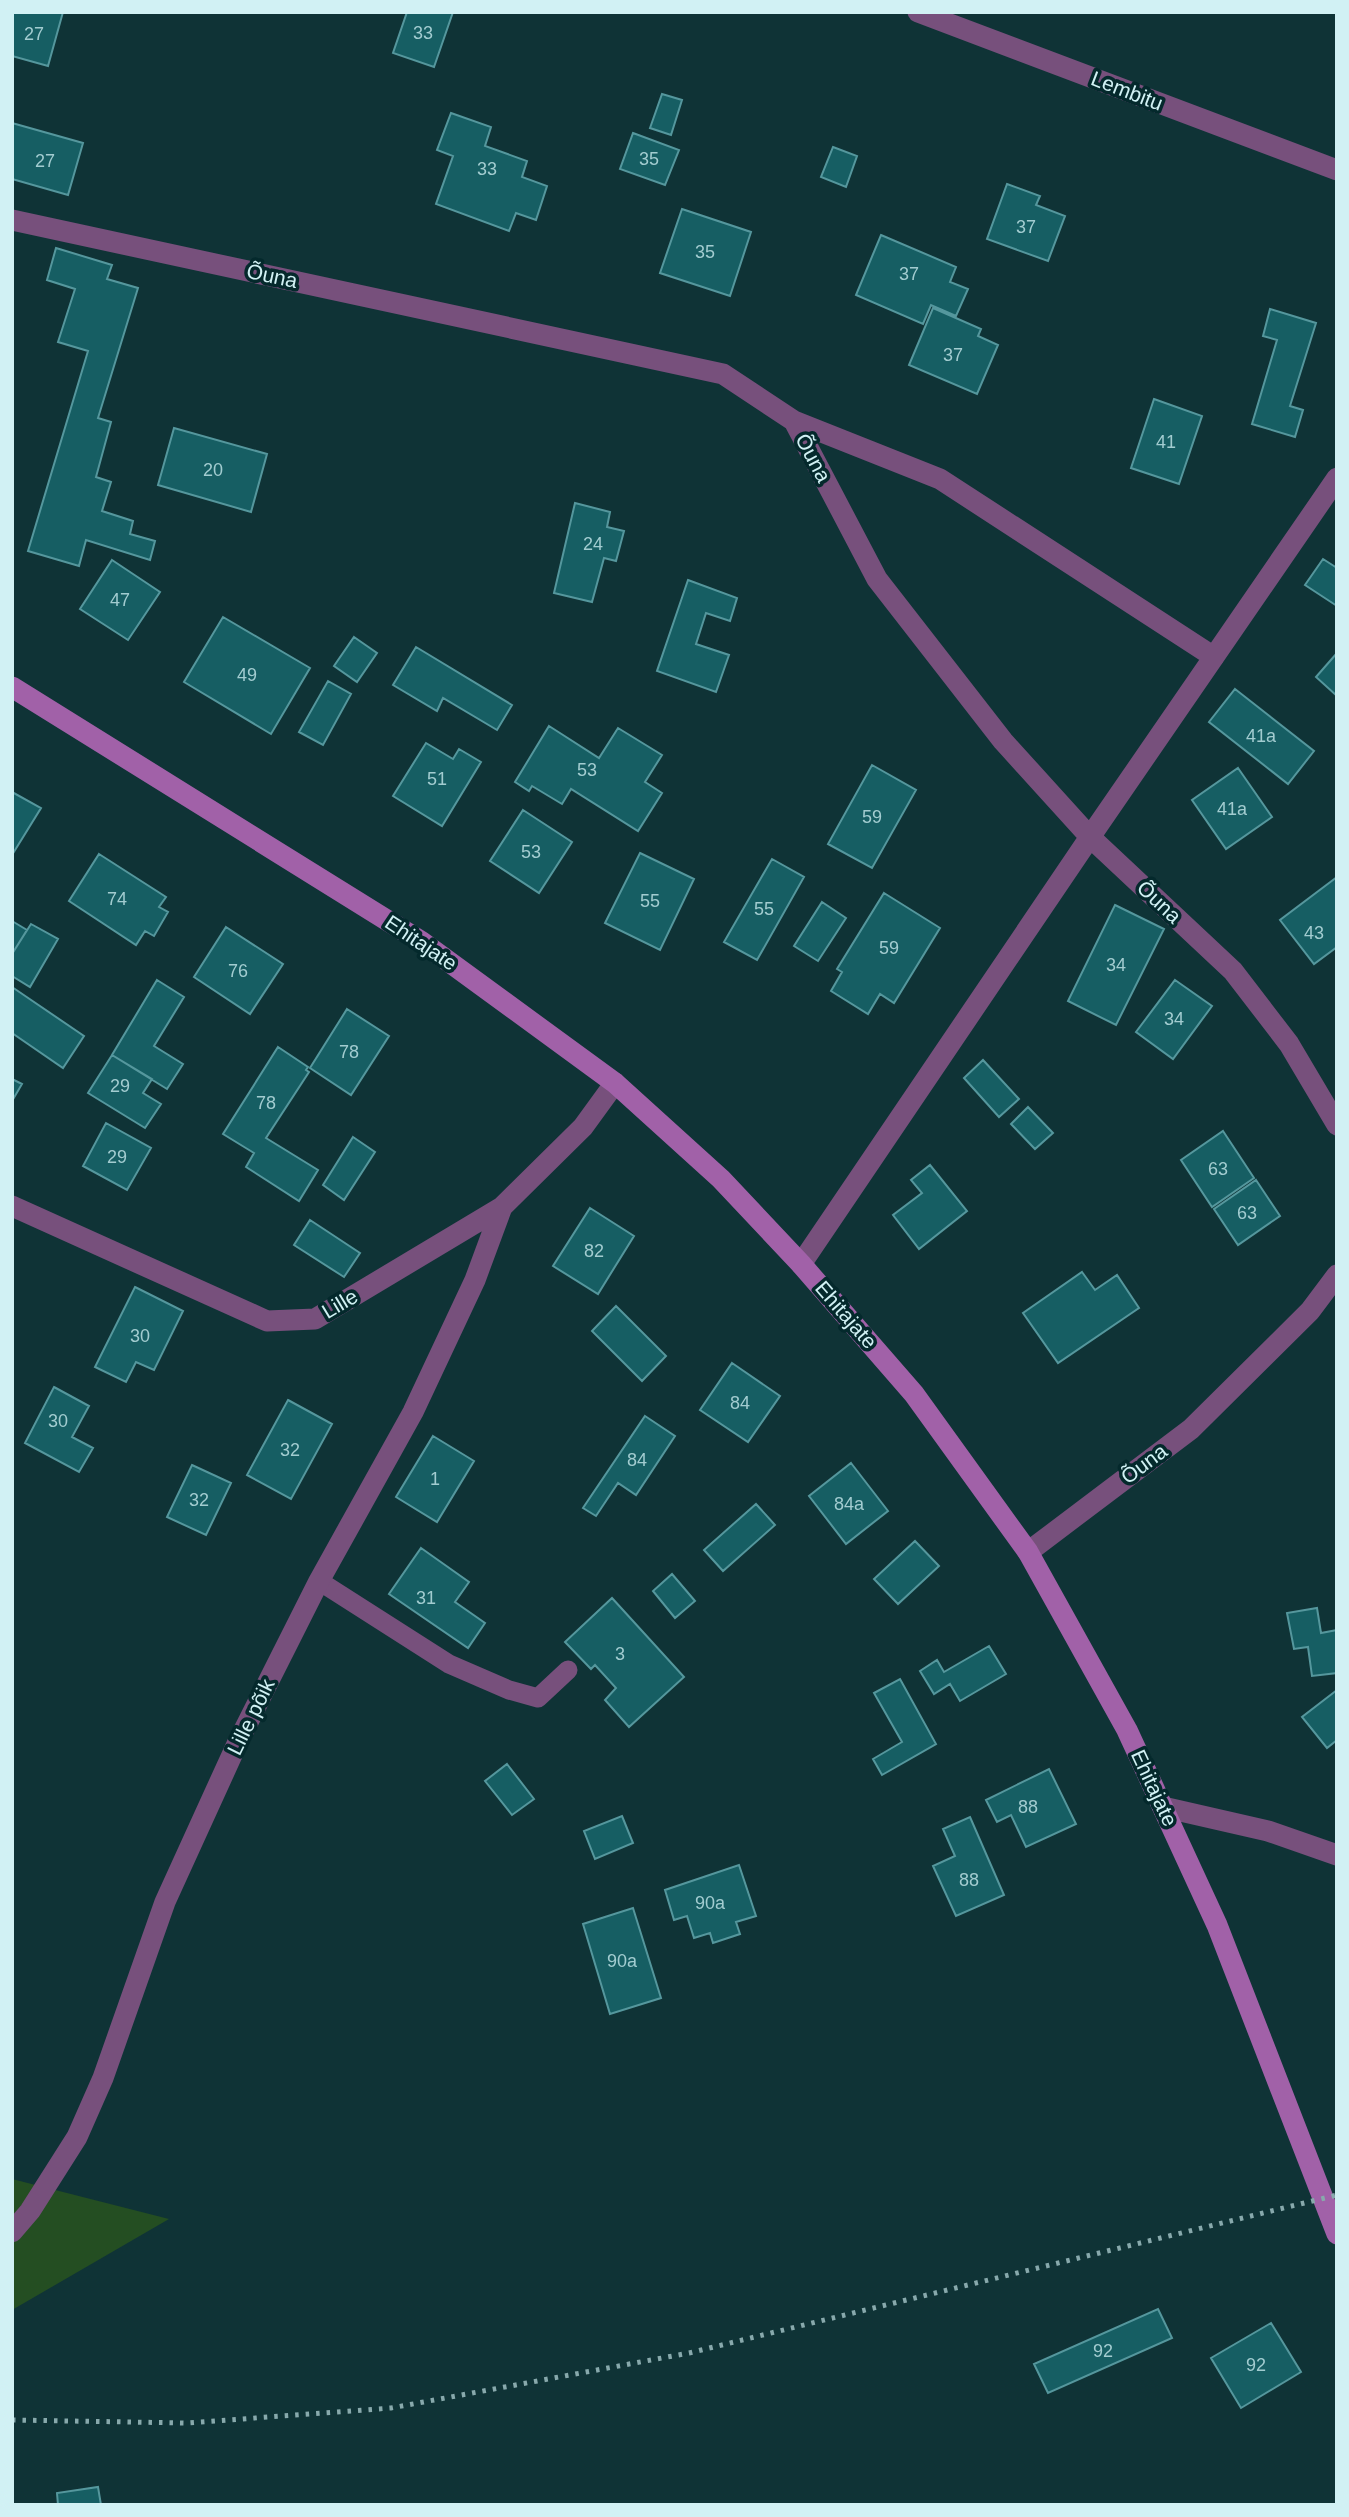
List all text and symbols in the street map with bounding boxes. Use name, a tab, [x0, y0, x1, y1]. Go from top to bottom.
house number: 33	[413, 23, 433, 43]
house number: 27	[24, 24, 44, 44]
street label: Lembitu	[1088, 66, 1166, 115]
house number: 35	[639, 149, 659, 169]
house number: 27	[35, 151, 55, 171]
house number: 33	[477, 159, 497, 179]
house number: 37	[1016, 217, 1036, 237]
house number: 35	[695, 242, 715, 262]
street label: Õuna	[245, 259, 300, 292]
house number: 37	[899, 264, 919, 284]
house number: 37	[943, 345, 963, 365]
street label: Õuna	[791, 430, 836, 486]
house number: 41	[1156, 432, 1176, 452]
house number: 20	[203, 460, 223, 480]
house number: 24	[583, 534, 603, 554]
house number: 47	[110, 590, 130, 610]
house number: 49	[237, 665, 257, 685]
house number: 41a	[1246, 726, 1277, 746]
house number: 53	[577, 760, 597, 780]
house number: 51	[427, 769, 447, 789]
house number: 41a	[1217, 799, 1248, 819]
house number: 59	[862, 807, 882, 827]
house number: 53	[521, 842, 541, 862]
street label: Õuna	[1133, 876, 1186, 928]
house number: 74	[107, 889, 127, 909]
house number: 55	[640, 891, 660, 911]
house number: 55	[754, 899, 774, 919]
street label: Ehitajate	[381, 910, 462, 975]
house number: 43	[1304, 923, 1324, 943]
house number: 59	[879, 938, 899, 958]
house number: 34	[1106, 955, 1126, 975]
house number: 76	[228, 961, 248, 981]
house number: 34	[1164, 1009, 1184, 1029]
house number: 78	[339, 1042, 359, 1062]
house number: 29	[110, 1076, 130, 1096]
house number: 78	[256, 1093, 276, 1113]
house number: 29	[107, 1147, 127, 1167]
house number: 63	[1208, 1159, 1228, 1179]
house number: 63	[1237, 1203, 1257, 1223]
house number: 82	[584, 1241, 604, 1261]
street label: Ehitajate	[811, 1276, 882, 1353]
street label: Lille	[318, 1284, 362, 1323]
house number: 30	[130, 1326, 150, 1346]
house number: 84	[730, 1393, 750, 1413]
house number: 30	[48, 1411, 68, 1431]
street label: Õuna	[1116, 1439, 1171, 1488]
house number: 32	[280, 1440, 300, 1460]
house number: 84	[627, 1450, 647, 1470]
house number: 1	[430, 1469, 440, 1489]
house number: 32	[189, 1490, 209, 1510]
house number: 84a	[834, 1494, 865, 1514]
house number: 31	[416, 1588, 436, 1608]
house number: 3	[615, 1644, 625, 1664]
street label: Lille põik	[222, 1675, 279, 1759]
street label: Ehitajate	[1127, 1746, 1182, 1830]
house number: 88	[1018, 1797, 1038, 1817]
house number: 88	[959, 1870, 979, 1890]
house number: 90a	[695, 1893, 726, 1913]
house number: 90a	[607, 1951, 638, 1971]
house number: 92	[1093, 2341, 1113, 2361]
house number: 92	[1246, 2355, 1266, 2375]

